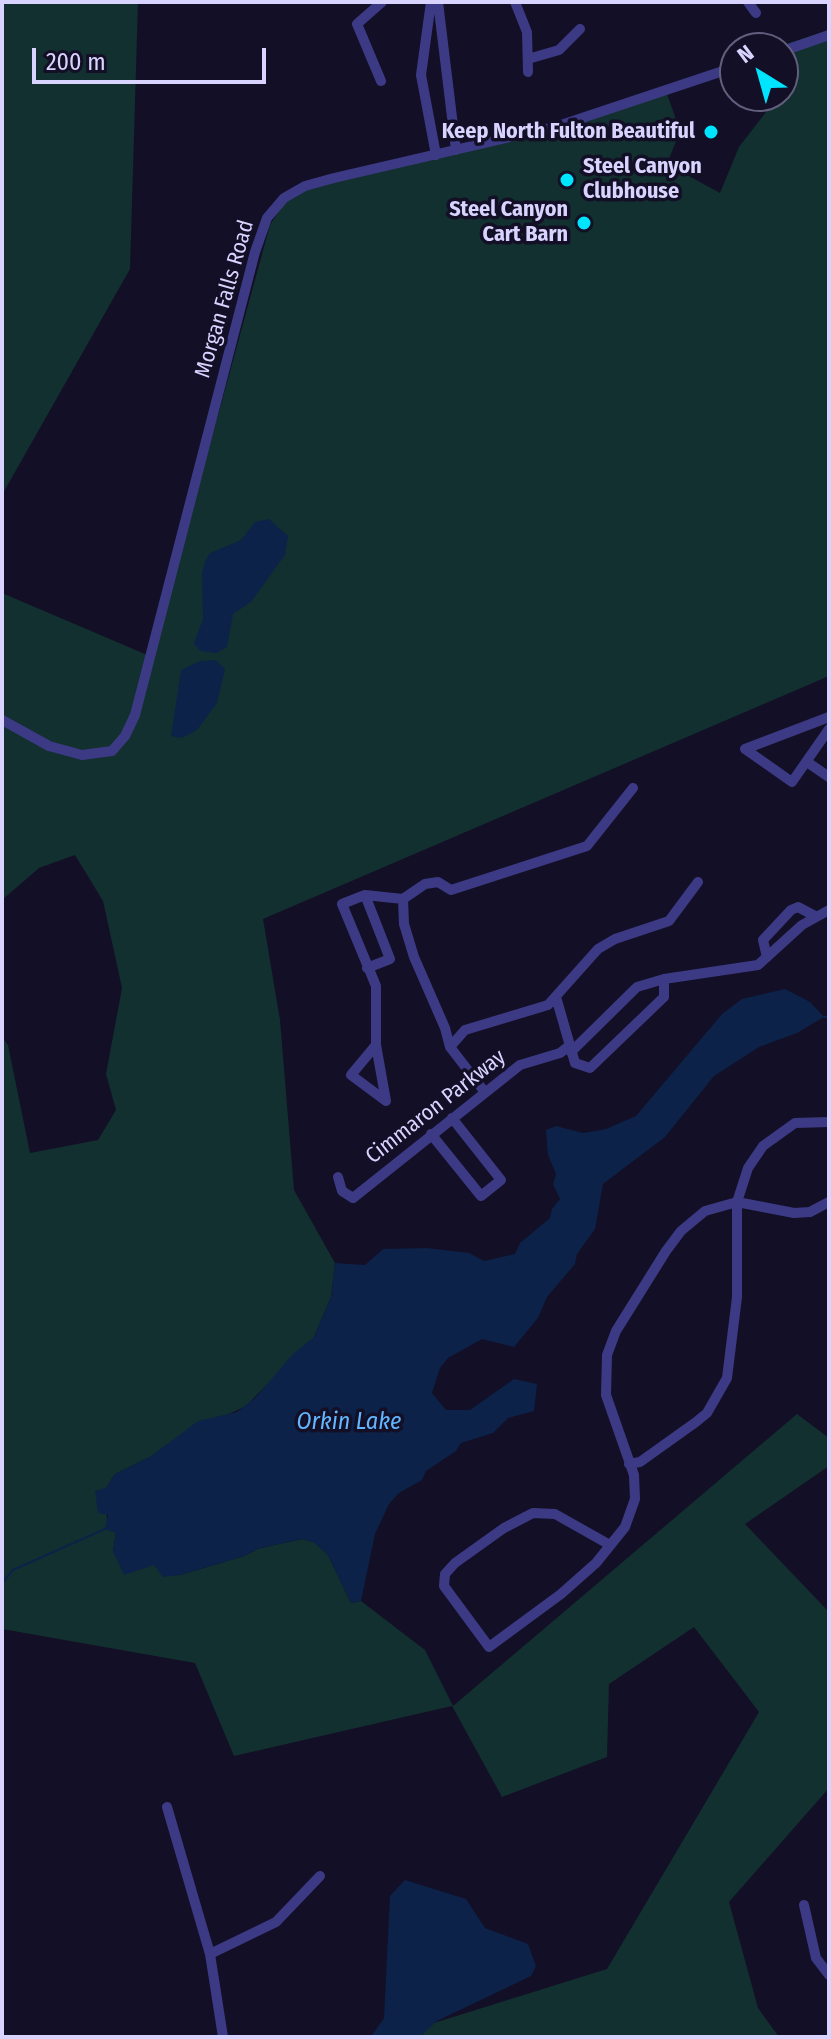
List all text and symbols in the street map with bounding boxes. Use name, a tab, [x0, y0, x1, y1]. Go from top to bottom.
scale bar	[36, 32, 270, 82]
north arrow	[719, 32, 799, 112]
text: N	[732, 39, 759, 69]
text: 200 m	[46, 48, 106, 76]
place label: Keep North Fulton Beautiful	[442, 119, 695, 145]
marker: Keep North Fulton Beautiful	[702, 123, 720, 141]
place label: Steel Canyon Clubhouse	[583, 154, 702, 206]
marker: Steel Canyon Clubhouse	[558, 171, 576, 189]
place label: Steel Canyon Cart Barn	[449, 197, 568, 248]
marker: Steel Canyon Cart Barn	[575, 214, 593, 232]
street label: Morgan Falls Road	[190, 217, 260, 381]
street label: Cimmaron Parkway	[361, 1044, 511, 1170]
water label: Orkin Lake	[297, 1408, 401, 1436]

